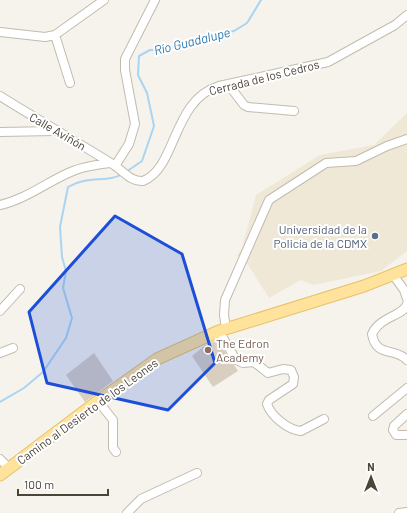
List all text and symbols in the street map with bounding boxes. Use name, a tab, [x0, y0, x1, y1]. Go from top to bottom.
water label: Río Guadalupe	[152, 24, 232, 58]
street label: Cerrada de los Cedros	[207, 56, 321, 97]
street label: Calle Aviñón	[27, 109, 89, 153]
place label: Universidad de la Policía de la CDMX	[273, 222, 367, 250]
marker: Universidad de la Policía de la CDMX	[370, 231, 380, 241]
place label: The Edron Academy	[216, 336, 269, 364]
marker: The Edron Academy	[203, 345, 213, 355]
street label: Camino al Desierto de los Leones	[14, 355, 160, 467]
north arrow	[351, 457, 391, 497]
text: N	[367, 460, 375, 473]
scale bar	[18, 471, 108, 497]
text: 100 m	[24, 477, 54, 491]

